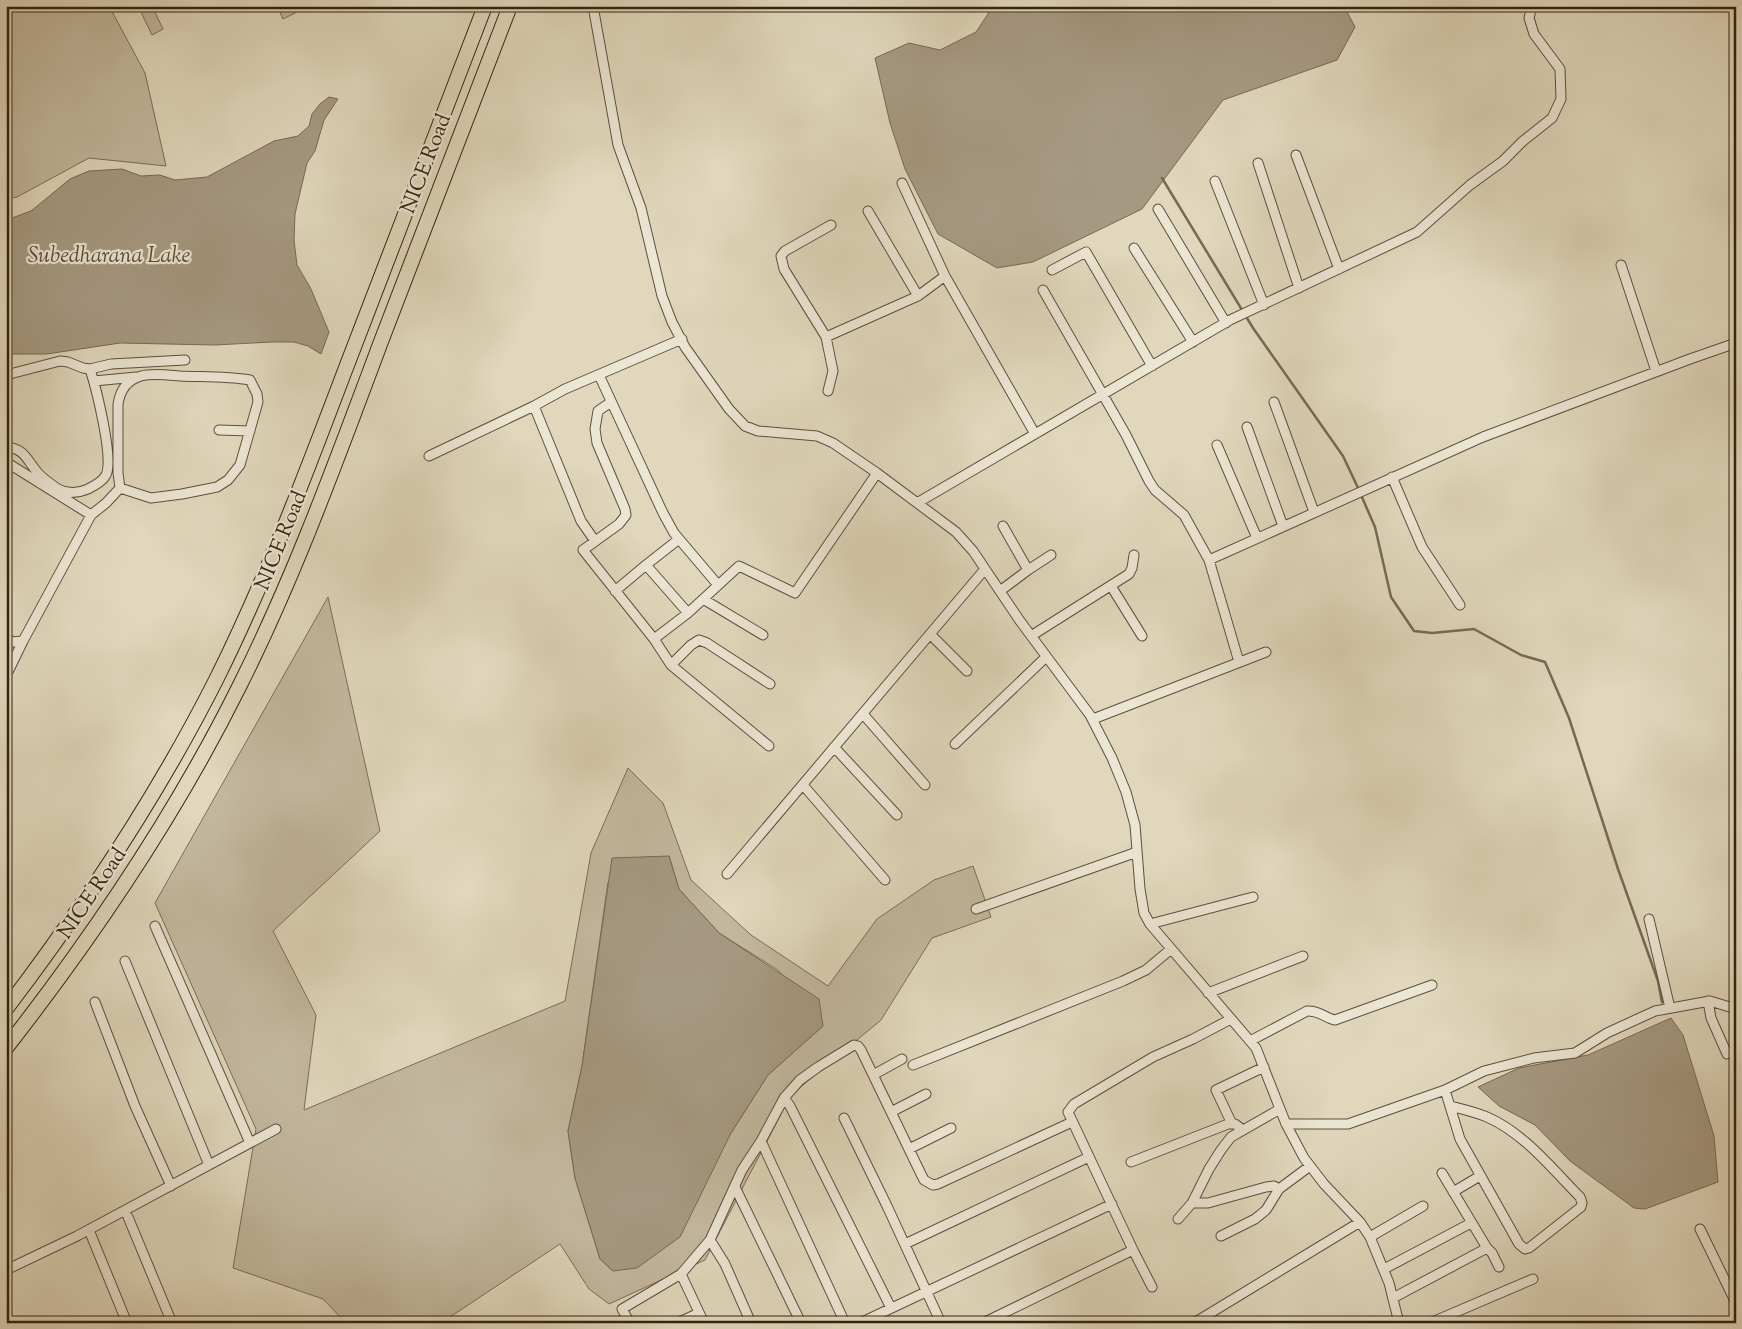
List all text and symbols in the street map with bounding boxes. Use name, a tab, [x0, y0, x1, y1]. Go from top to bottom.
street label: NICE Road	[394, 110, 460, 218]
water label: Subedharana Lake	[28, 241, 190, 273]
street label: NICE Road	[248, 487, 316, 595]
street label: NICE Road	[51, 842, 135, 946]

